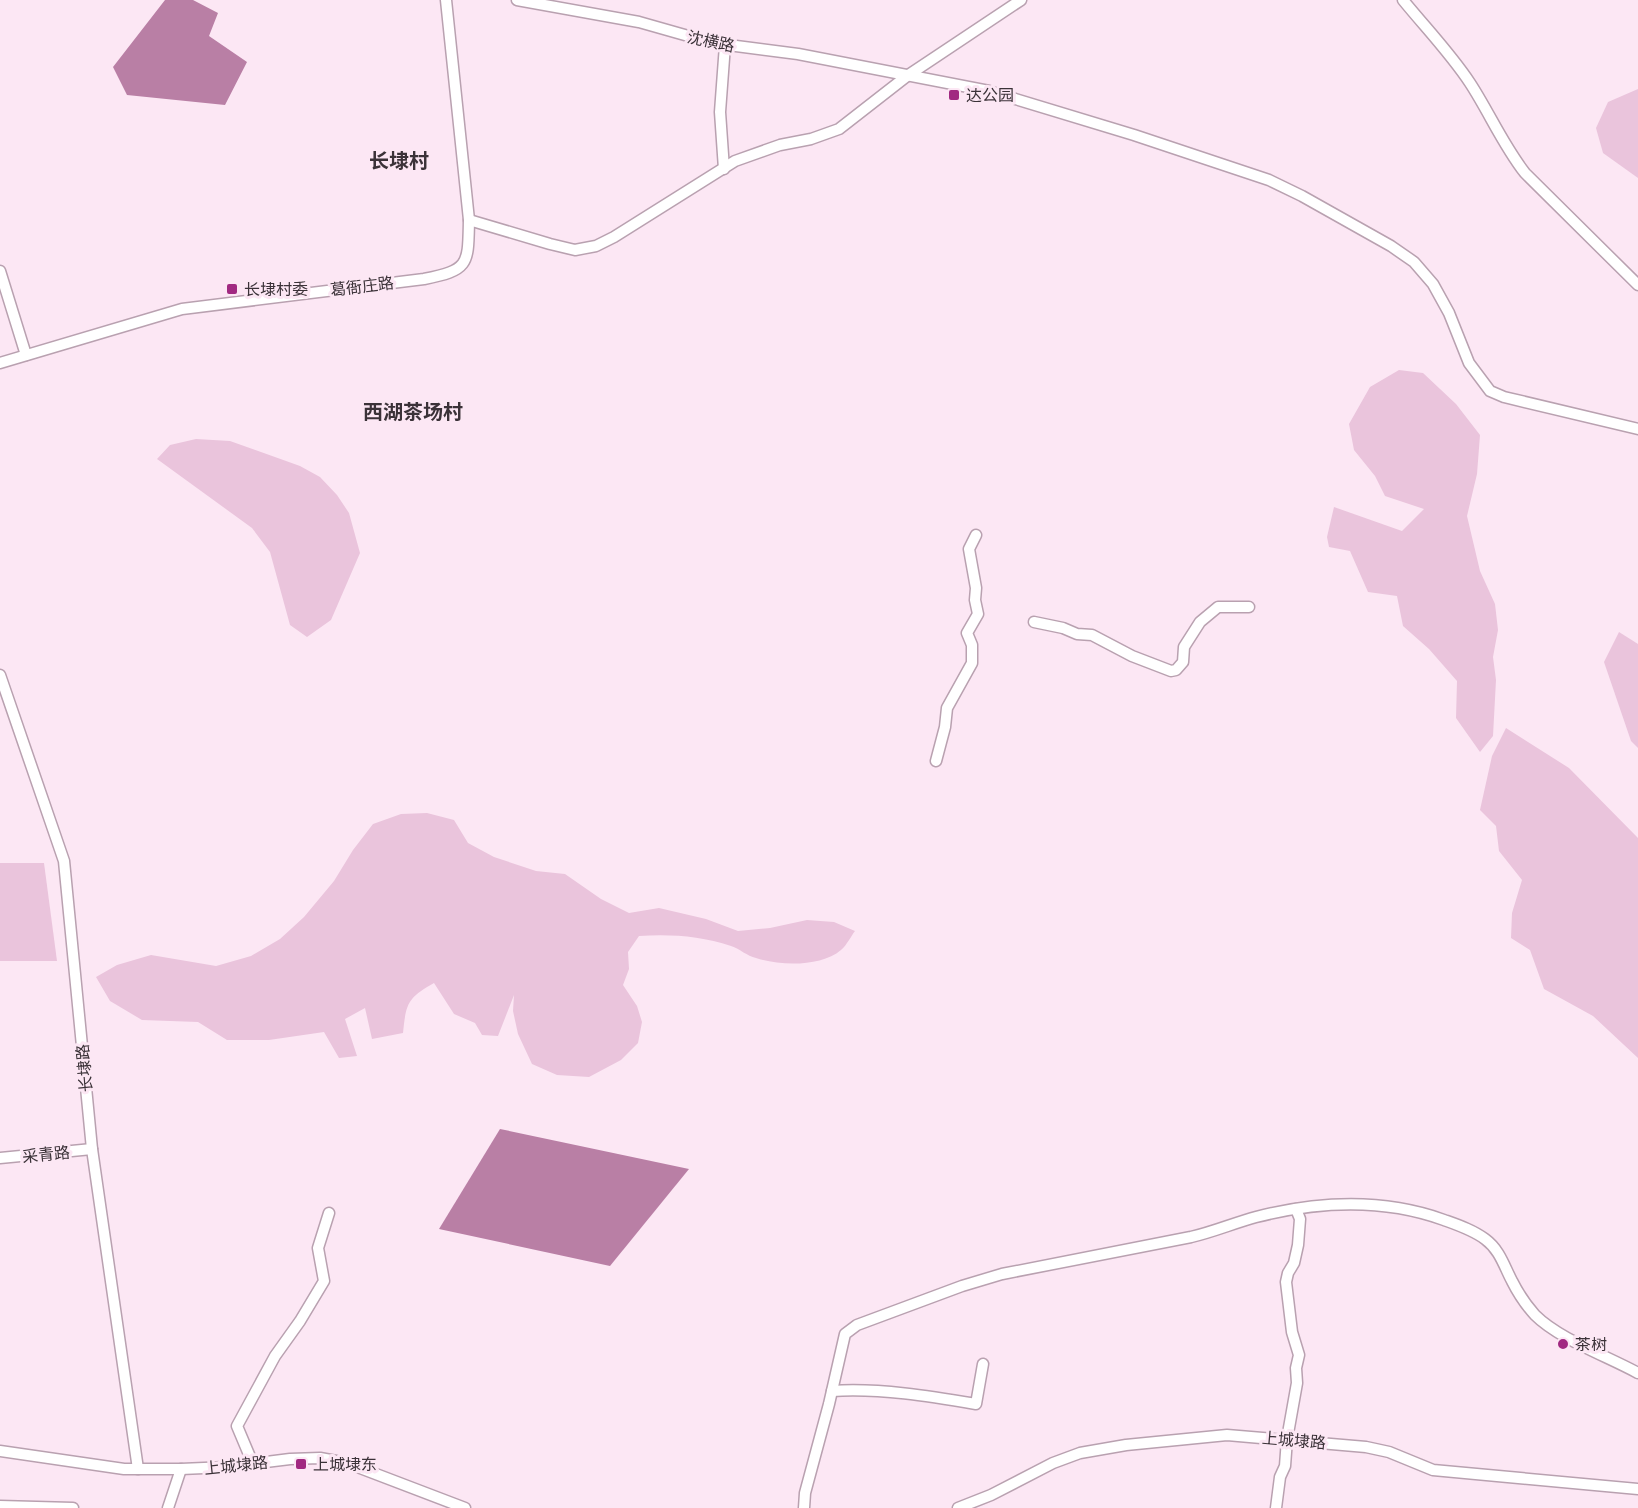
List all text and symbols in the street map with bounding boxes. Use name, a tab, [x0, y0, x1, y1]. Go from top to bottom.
street label: 沈横路	[685, 26, 737, 57]
place label: 达公园	[966, 85, 1014, 106]
marker: 达公园	[947, 88, 961, 102]
district label: 长埭村	[369, 148, 429, 174]
street label: 葛衙庄路	[329, 272, 395, 301]
place label: 长埭村委	[244, 279, 308, 300]
marker: 长埭村委	[225, 282, 239, 296]
district label: 西湖茶场村	[363, 399, 463, 425]
street label: 长埭路	[72, 1043, 97, 1093]
street label: 采青路	[21, 1142, 71, 1167]
place label: 茶树	[1575, 1334, 1607, 1355]
marker: 茶树	[1556, 1337, 1570, 1351]
street label: 上城埭路	[1261, 1427, 1327, 1454]
street label: 上城埭路	[203, 1452, 269, 1479]
place label: 上城埭东	[313, 1454, 377, 1475]
marker: 上城埭东	[294, 1457, 308, 1471]

